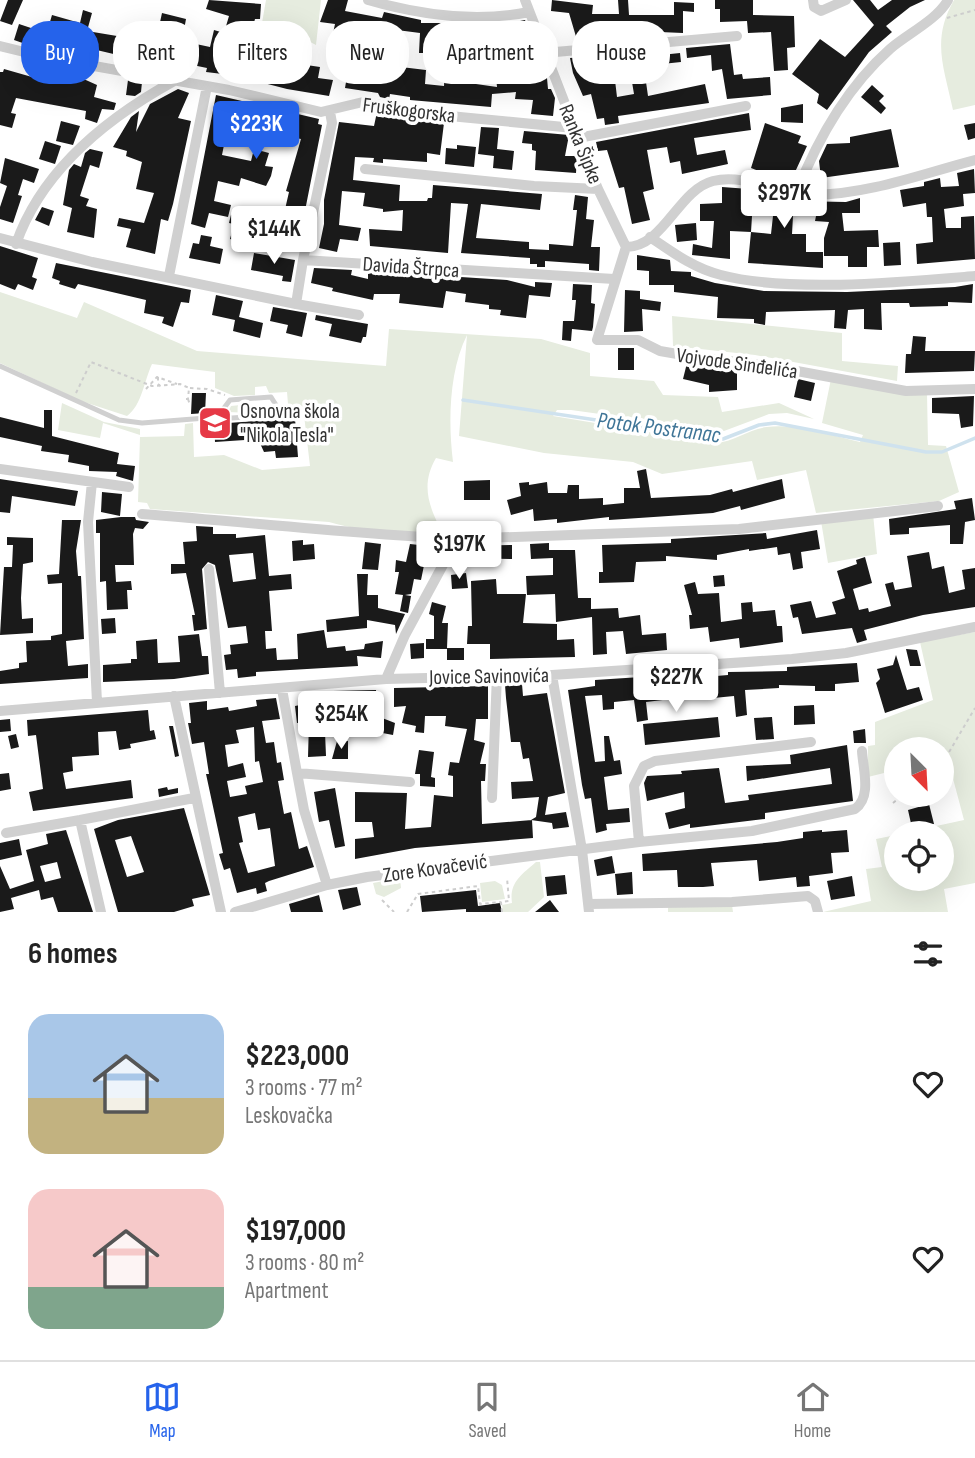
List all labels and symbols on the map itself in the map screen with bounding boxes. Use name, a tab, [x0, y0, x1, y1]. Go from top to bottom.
street label: Fruškogorska	[361, 92, 457, 129]
street label: Ranka Šipke	[553, 101, 608, 188]
pin: $223K	[207, 102, 305, 161]
pin: $297K	[735, 170, 833, 230]
pin: $144K	[225, 206, 323, 266]
street label: Davida Štrpca	[362, 252, 460, 283]
street label: Vojvode Sinđelića	[675, 343, 799, 384]
place label: Osnovna škola "Nikola Tesla"	[240, 399, 340, 448]
school or university icon: Osnovna škola "Nikola Tesla"	[196, 404, 234, 442]
water label: Potok Postranac	[595, 407, 722, 449]
pin: $197K	[410, 522, 508, 581]
pin: $227K	[627, 654, 725, 714]
street label: Jovice Savinovića	[428, 663, 549, 690]
pin: $254K	[292, 692, 390, 751]
north arrow	[884, 737, 954, 807]
street label: Zore Kovačević	[381, 849, 489, 888]

